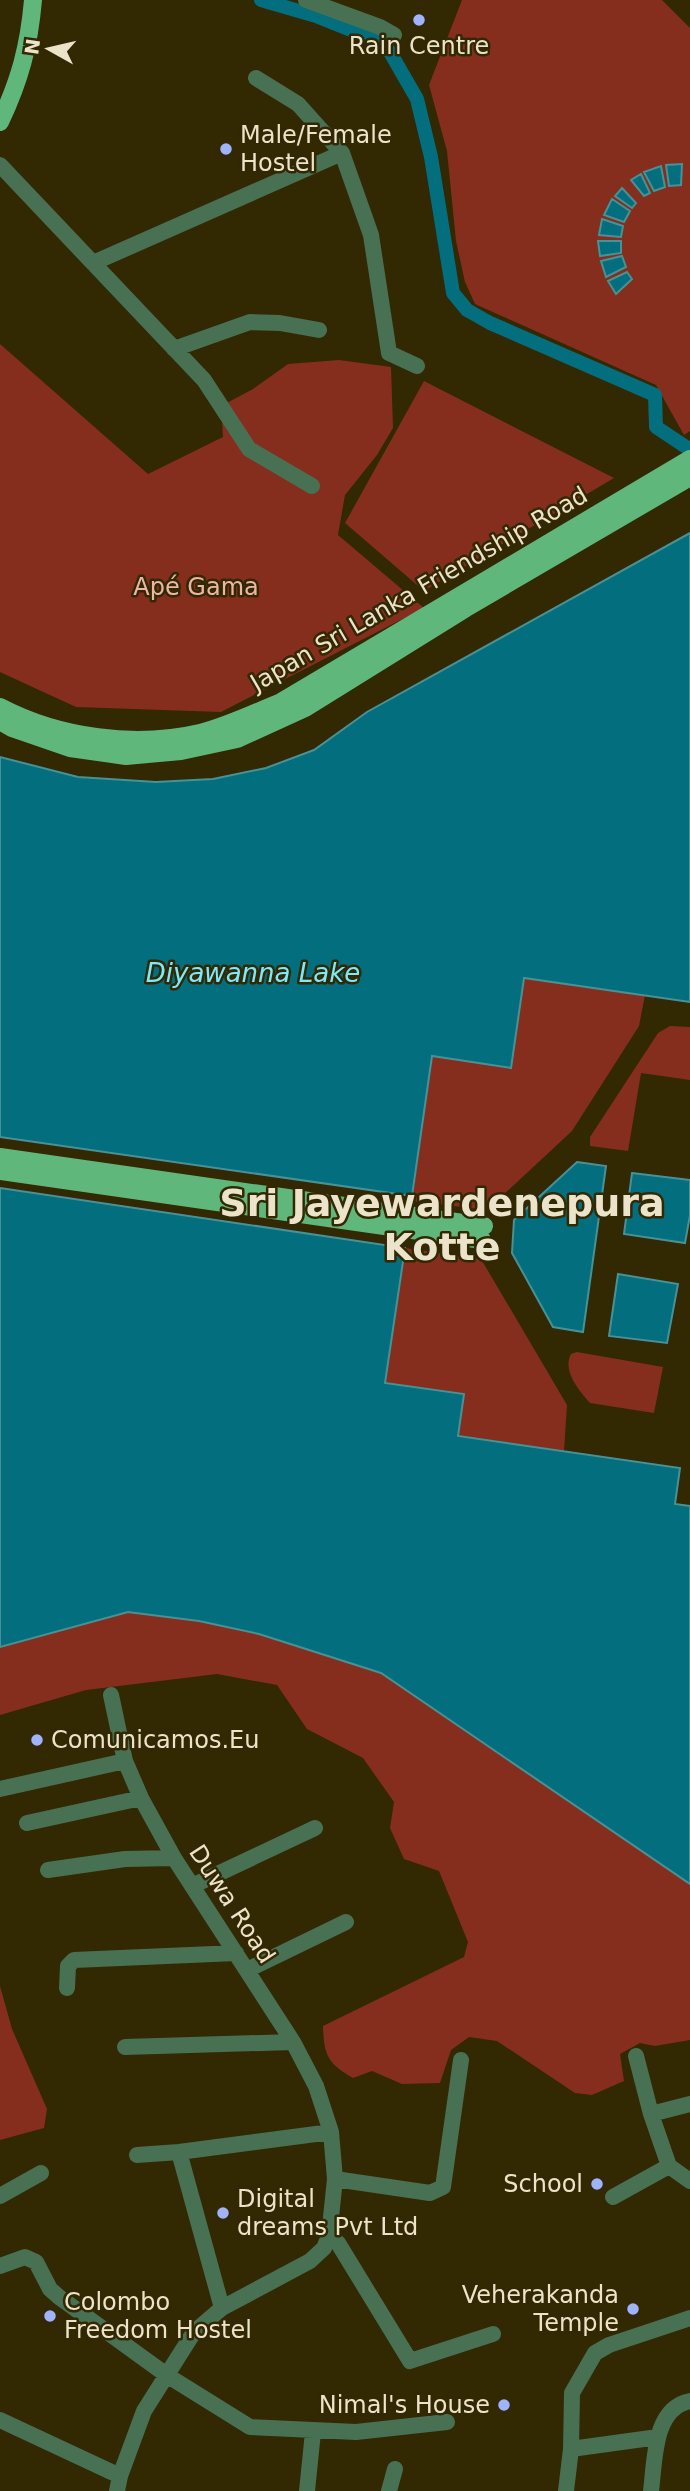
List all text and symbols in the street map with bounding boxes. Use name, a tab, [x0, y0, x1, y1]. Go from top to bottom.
marker: Rain Centre	[411, 12, 427, 28]
north arrow	[14, 14, 84, 84]
place label: Rain Centre	[349, 32, 489, 60]
text: N	[20, 37, 44, 56]
place label: Male/Female Hostel	[240, 121, 392, 177]
marker: Male/Female Hostel	[218, 141, 234, 157]
street label: Japan Sri Lanka Friendship Road	[244, 481, 592, 698]
park label: Apé Gama	[133, 573, 259, 601]
water label: Diyawanna Lake	[146, 958, 360, 988]
district label: Sri Jayewardenepura Kotte	[219, 1181, 665, 1269]
place label: Comunicamos.Eu	[51, 1726, 259, 1754]
marker: Comunicamos.Eu	[29, 1732, 45, 1748]
street label: Duwa Road	[183, 1839, 281, 1969]
place label: School	[503, 2170, 583, 2198]
marker: School	[589, 2176, 605, 2192]
place label: Digital dreams Pvt Ltd	[237, 2185, 418, 2241]
marker: Digital dreams Pvt Ltd	[215, 2205, 231, 2221]
place label: Veherakanda Temple	[462, 2281, 619, 2337]
place label: Colombo Freedom Hostel	[64, 2288, 252, 2344]
marker: Veherakanda Temple	[625, 2301, 641, 2317]
marker: Colombo Freedom Hostel	[42, 2308, 58, 2324]
place label: Nimal's House	[319, 2391, 490, 2419]
marker: Nimal's House	[496, 2397, 512, 2413]

